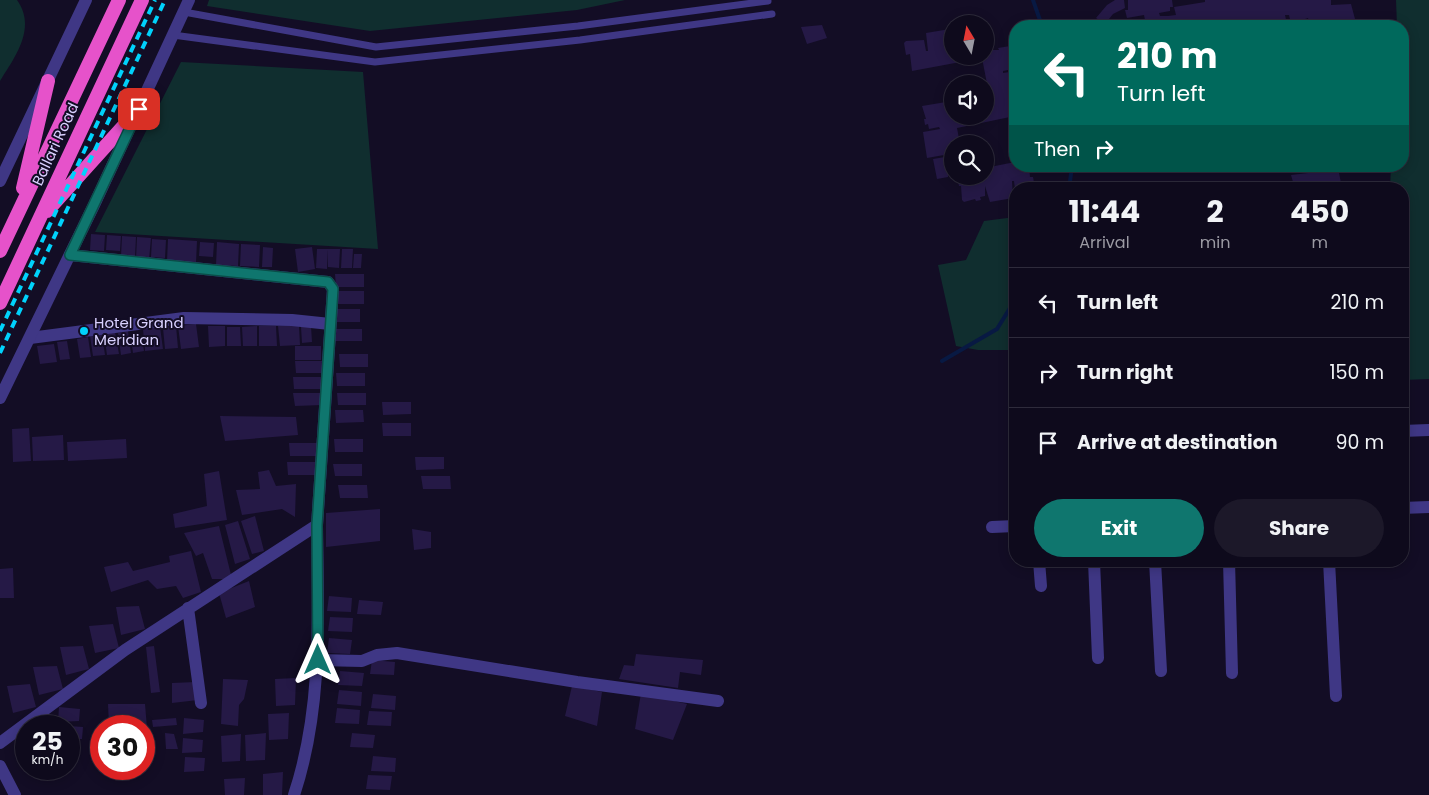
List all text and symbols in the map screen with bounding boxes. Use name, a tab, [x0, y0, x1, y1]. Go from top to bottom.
north arrow	[944, 15, 994, 65]
map controls	[944, 15, 994, 185]
text: 210 m	[1117, 31, 1217, 80]
icon: left	[1034, 40, 1099, 105]
button: sound	[944, 75, 994, 125]
text: Turn left	[1117, 78, 1205, 109]
pin	[118, 88, 160, 130]
icon: arrive	[125, 95, 153, 123]
street label: Ballari Road	[27, 99, 83, 189]
button: search	[944, 135, 994, 185]
icon: right	[1090, 135, 1118, 163]
text: Then	[1034, 136, 1080, 163]
text: 11:44	[1069, 190, 1140, 233]
text: 2	[1207, 190, 1224, 233]
text: 450	[1290, 190, 1349, 233]
text: Arrival	[1079, 231, 1130, 254]
text: min	[1200, 231, 1230, 254]
text: m	[1311, 231, 1328, 254]
icon: left	[1034, 289, 1062, 317]
text: Turn left	[1077, 289, 1158, 316]
text: 210 m	[1330, 289, 1384, 316]
place label: Hotel Grand Meridian	[94, 312, 184, 350]
marker: Hotel Grand Meridian	[78, 325, 90, 337]
icon: right	[1034, 359, 1062, 387]
text: Turn right	[1077, 359, 1173, 386]
text: 150 m	[1329, 359, 1384, 386]
icon: arrive	[1034, 429, 1062, 457]
text: Arrive at destination	[1077, 429, 1278, 456]
text: 90 m	[1335, 429, 1384, 456]
button: Exit	[1034, 499, 1204, 557]
button: Share	[1214, 499, 1384, 557]
position arrow	[291, 633, 343, 685]
speed limit sign: 30	[90, 715, 155, 780]
text: 25	[32, 724, 63, 759]
text: km/h	[32, 751, 63, 768]

